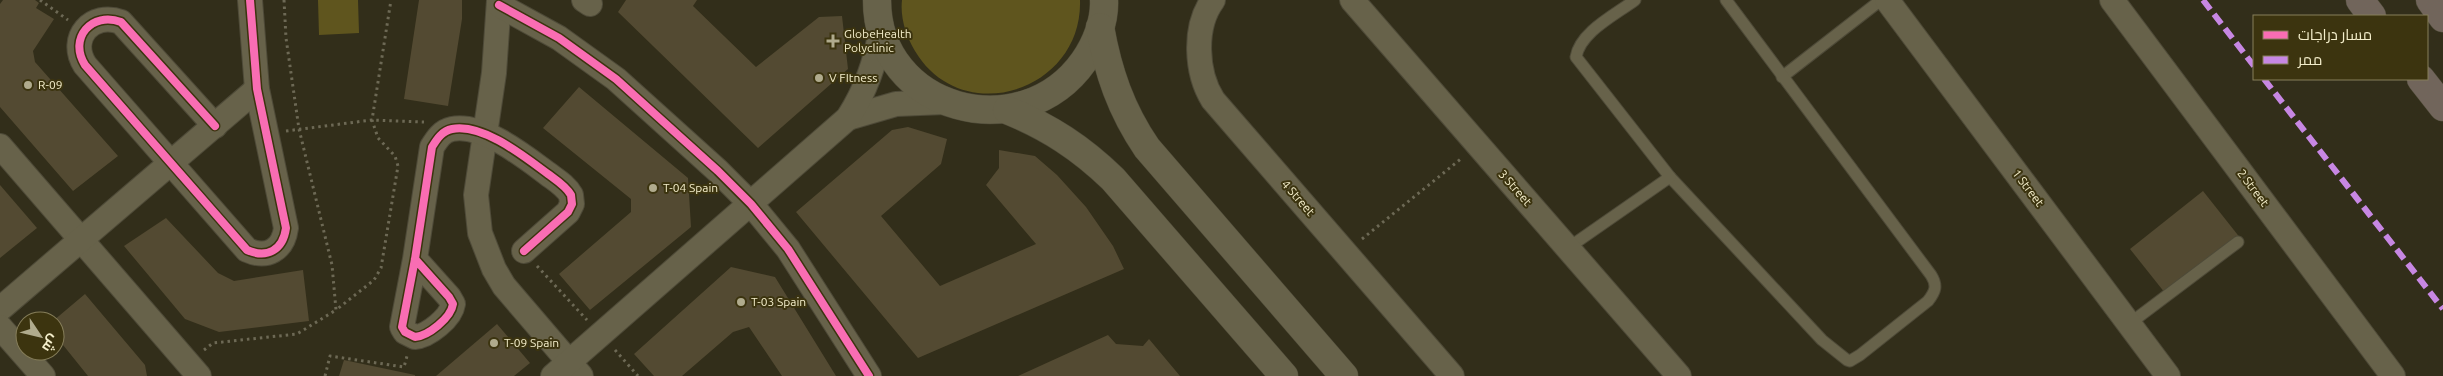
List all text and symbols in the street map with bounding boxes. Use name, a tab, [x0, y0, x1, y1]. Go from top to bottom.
legend	[2253, 15, 2428, 80]
text: مسار دراجات	[2298, 26, 2372, 44]
place label: GlobeHealth Polyclinic	[844, 27, 912, 54]
marker: GlobeHealth Polyclinic	[826, 34, 840, 48]
text: ممر	[2297, 51, 2322, 69]
place label: V FItness	[829, 71, 877, 84]
marker: V FItness	[813, 72, 825, 84]
place label: R-09	[38, 78, 62, 91]
marker: R-09	[22, 79, 34, 91]
street label: 3 Street	[1496, 167, 1535, 208]
street label: 1 Street	[2010, 167, 2047, 209]
street label: 2 Street	[2235, 167, 2272, 209]
street label: 4 Street	[1279, 177, 1318, 218]
place label: T-04 Spain	[663, 181, 718, 194]
marker: T-04 Spain	[647, 182, 659, 194]
place label: T-03 Spain	[751, 295, 806, 308]
marker: T-03 Spain	[735, 296, 747, 308]
north arrow	[15, 311, 65, 361]
text: ش	[38, 331, 62, 355]
place label: T-09 Spain	[504, 336, 559, 349]
marker: T-09 Spain	[488, 337, 500, 349]

